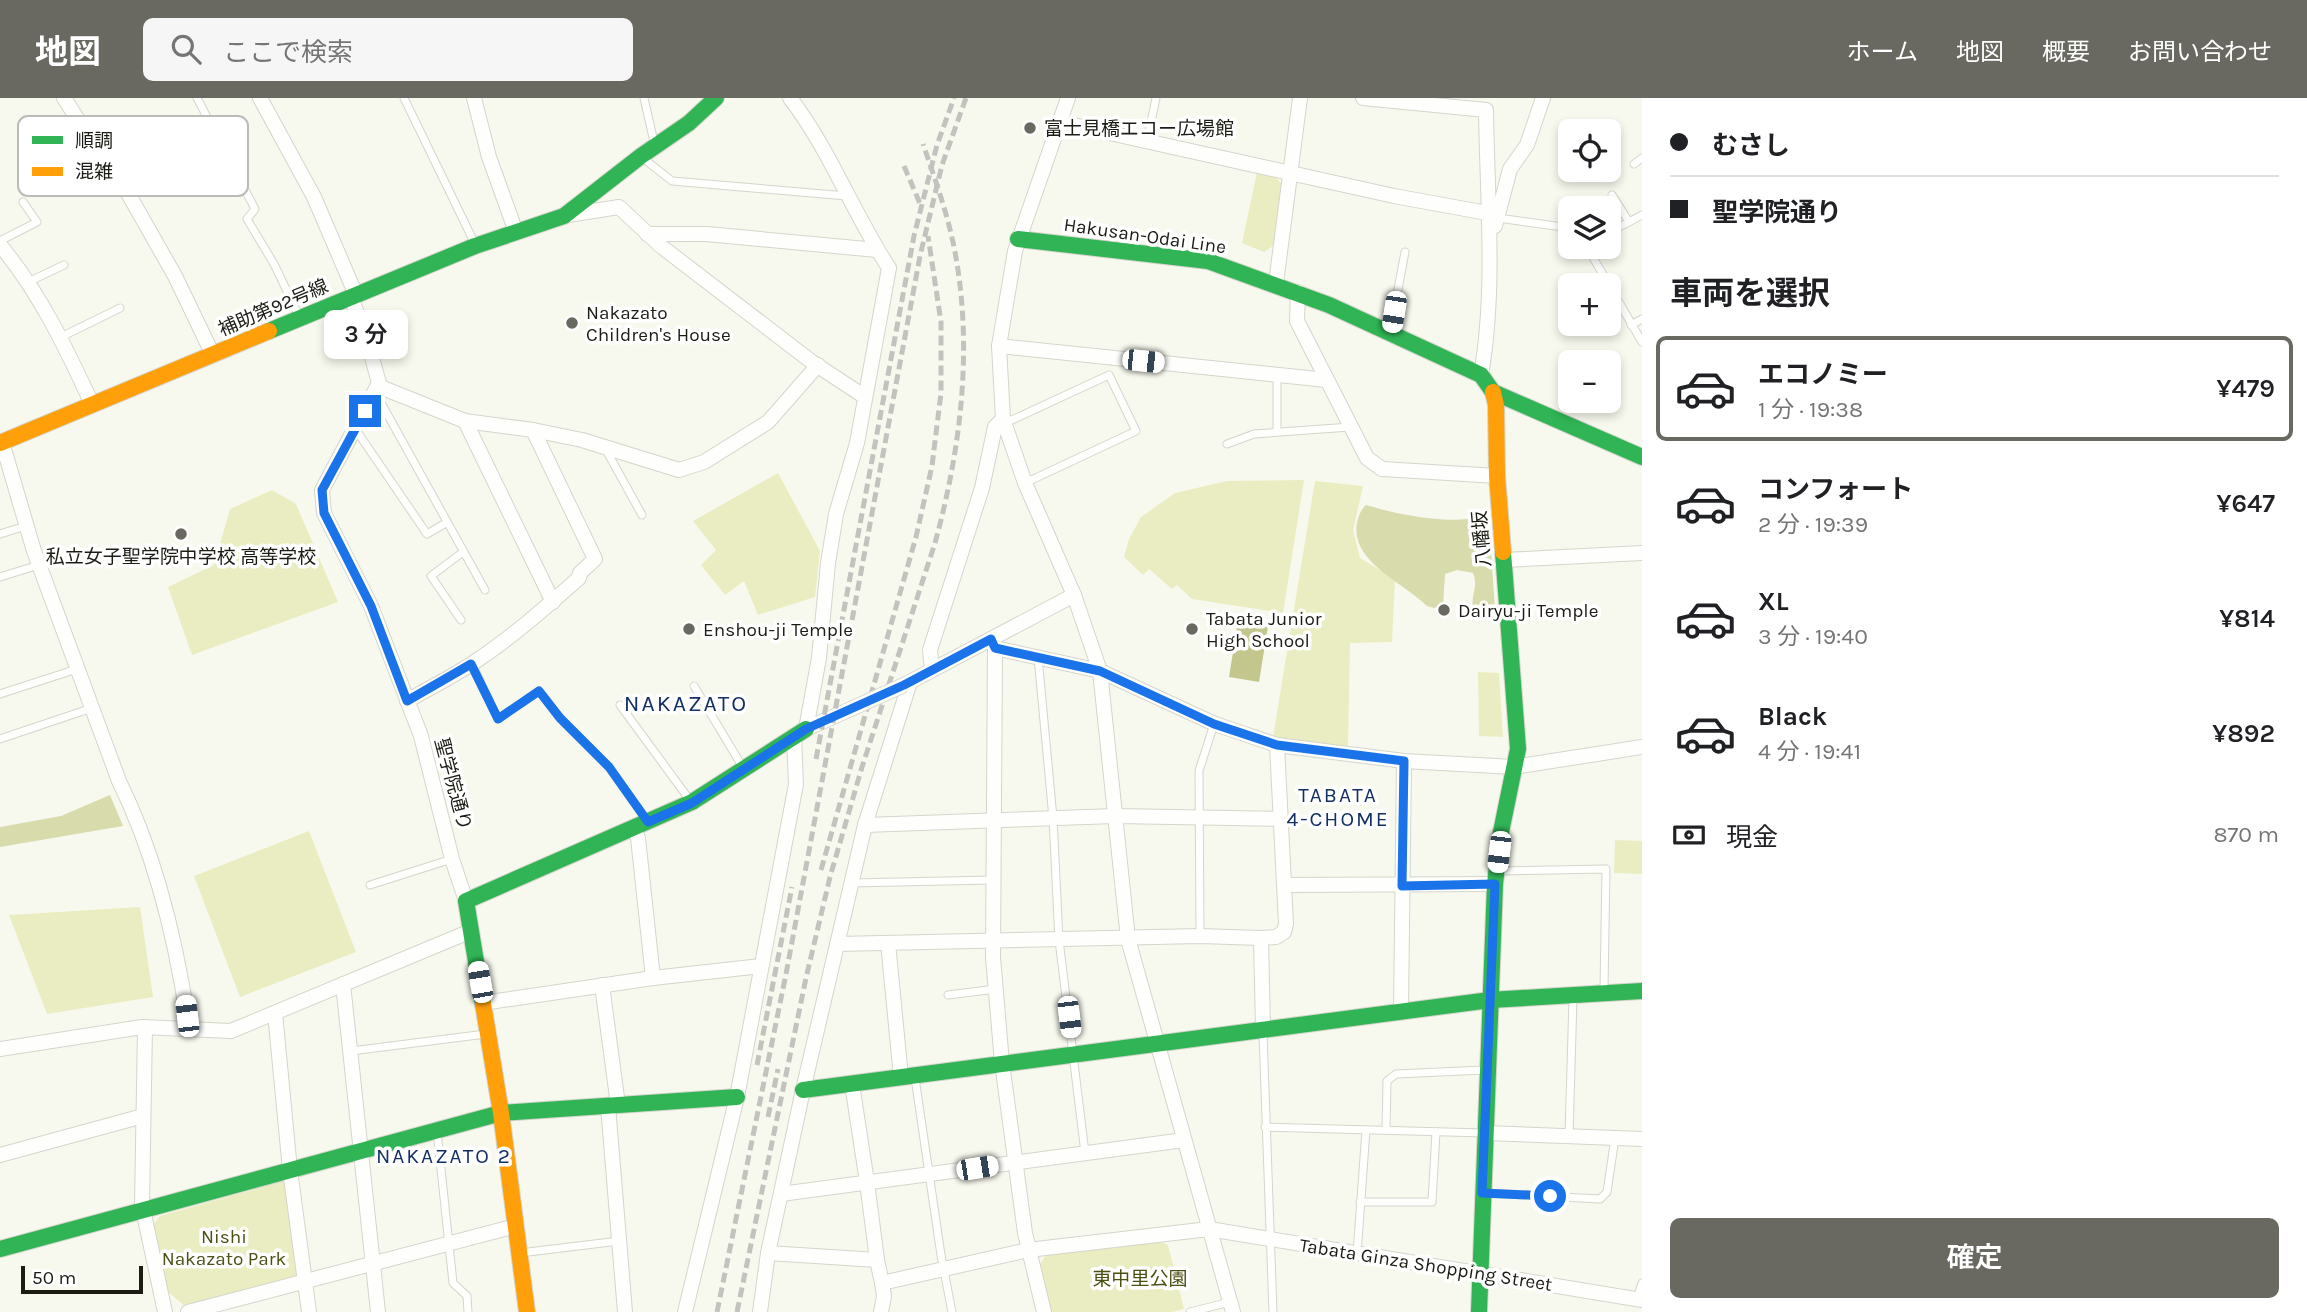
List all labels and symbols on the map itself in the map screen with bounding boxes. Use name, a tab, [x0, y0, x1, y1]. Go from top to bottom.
legend	[18, 116, 248, 196]
place label: 富士見橋エコー広場館	[1044, 118, 1234, 140]
marker: 富士見橋エコー広場館	[1022, 120, 1038, 136]
text: 順調	[75, 130, 113, 152]
text: 混雑	[75, 161, 113, 183]
street label: Hakusan-Odai Line	[1062, 214, 1228, 258]
street label: 補助第92号線	[215, 275, 332, 341]
car	[1381, 290, 1408, 334]
place label: Nakazato Children's House	[586, 302, 731, 346]
callout: 3 分	[323, 310, 407, 358]
marker: Nakazato Children's House	[564, 315, 580, 331]
car	[1122, 348, 1165, 374]
route end	[349, 395, 381, 427]
street label: 八幡坂	[1469, 510, 1495, 568]
marker: 私立女子聖学院中学校 高等学校	[173, 526, 189, 542]
place label: 私立女子聖学院中学校 高等学校	[46, 546, 316, 568]
place label: Dairyu-ji Temple	[1458, 600, 1598, 622]
marker: Dairyu-ji Temple	[1436, 602, 1452, 618]
place label: Tabata Junior High School	[1206, 608, 1322, 652]
place label: Enshou-ji Temple	[703, 619, 853, 641]
marker: Enshou-ji Temple	[681, 621, 697, 637]
marker: Tabata Junior High School	[1184, 621, 1200, 637]
district label: NAKAZATO	[624, 690, 748, 717]
street label: 聖学院通り	[430, 736, 476, 833]
district label: TABATA 4-CHOME	[1286, 783, 1390, 831]
car	[1487, 830, 1512, 874]
car	[467, 959, 494, 1005]
car	[175, 994, 200, 1038]
car	[1057, 995, 1082, 1039]
district label: NAKAZATO 2	[376, 1144, 512, 1168]
car	[955, 1154, 1000, 1182]
route start	[1534, 1180, 1566, 1212]
park label: Nishi Nakazato Park	[162, 1226, 287, 1270]
street label: Tabata Ginza Shopping Street	[1298, 1234, 1554, 1296]
scale bar	[21, 1263, 144, 1295]
park label: 東中里公園	[1092, 1268, 1188, 1290]

